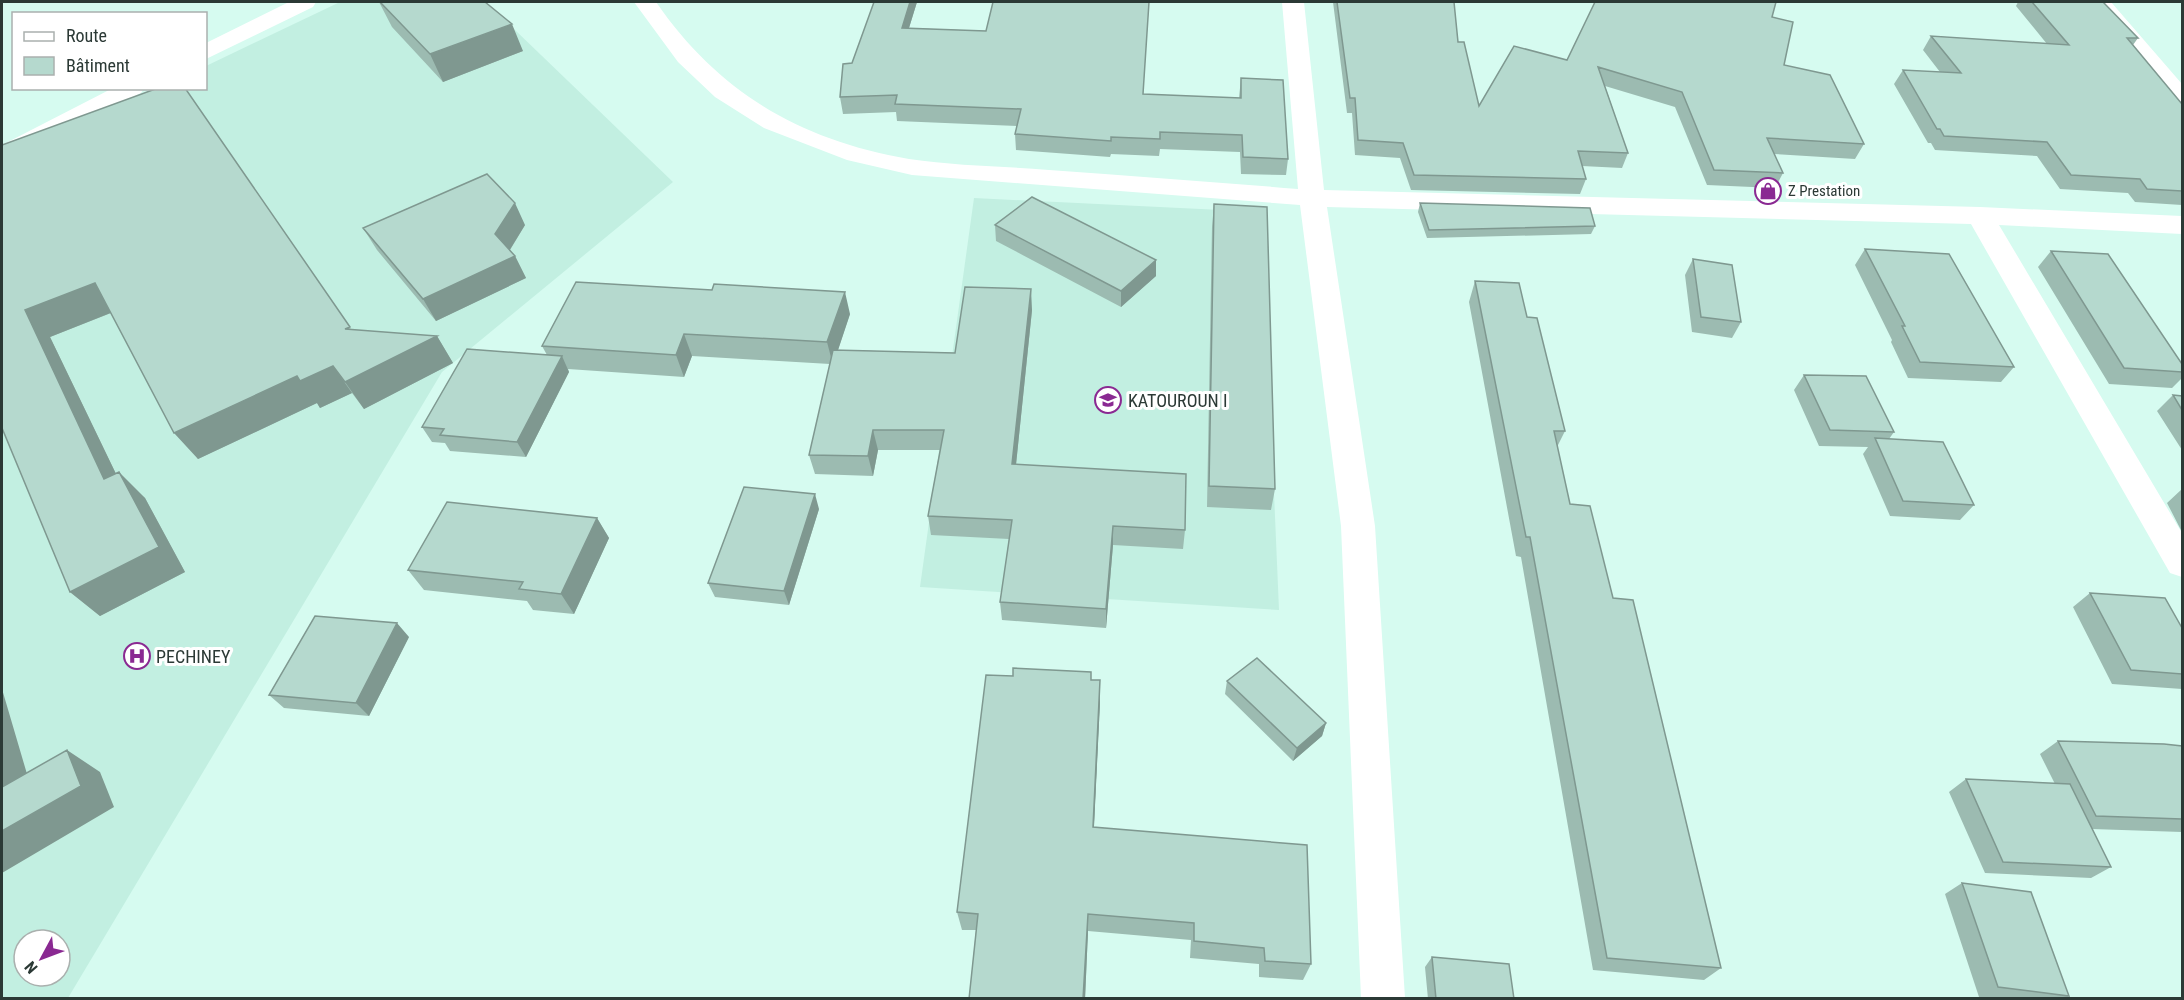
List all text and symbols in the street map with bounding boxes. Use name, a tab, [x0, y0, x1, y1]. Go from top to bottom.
legend	[12, 12, 207, 90]
text: Route	[66, 25, 107, 46]
text: Bâtiment	[66, 55, 130, 76]
shop icon: Z Prestation	[1753, 176, 1783, 206]
place label: Z Prestation	[1788, 182, 1860, 200]
school or university icon: KATOUROUN I	[1093, 385, 1123, 415]
place label: KATOUROUN I	[1128, 390, 1227, 411]
hospital icon: PECHINEY	[122, 641, 152, 671]
place label: PECHINEY	[156, 646, 231, 667]
north arrow	[12, 928, 72, 988]
text: N	[21, 958, 41, 977]

